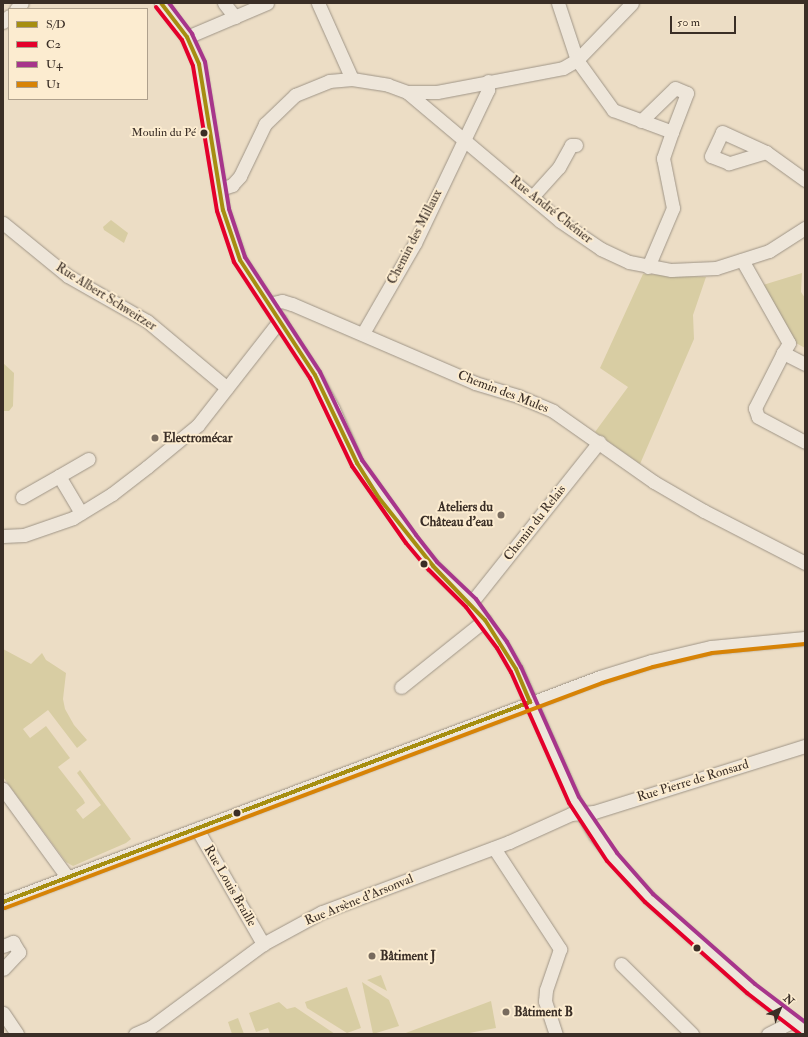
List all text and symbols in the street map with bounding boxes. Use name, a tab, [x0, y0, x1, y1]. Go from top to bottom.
legend	[8, 8, 148, 100]
scale bar	[672, 8, 738, 34]
text: 50 m	[677, 15, 700, 30]
text: S/D	[46, 17, 66, 32]
text: C2	[46, 37, 61, 52]
text: U4	[46, 57, 63, 72]
text: U1	[46, 77, 60, 92]
place label: Moulin du Pé	[131, 126, 196, 140]
marker: Moulin du Pé	[199, 128, 209, 138]
street label: Rue André Chénier	[507, 173, 595, 247]
street label: Chemin des Millaux	[384, 187, 446, 287]
street label: Rue Albert Schweitzer	[53, 260, 159, 334]
street label: Chemin des Mules	[455, 368, 551, 416]
place label: Electromécar	[163, 430, 233, 446]
marker: Electromécar	[150, 433, 160, 443]
street label: Chemin du Relais	[501, 482, 569, 564]
place label: Ateliers du Château d'eau	[420, 500, 493, 531]
marker: Ateliers du Château d'eau	[496, 510, 506, 520]
unlabelled marker	[419, 559, 429, 569]
street label: Rue Pierre de Ronsard	[635, 757, 751, 805]
unlabelled marker	[232, 808, 242, 818]
street label: Rue Louis Braille	[200, 843, 260, 929]
street label: Rue Arsène d'Arsonval	[302, 871, 416, 929]
unlabelled marker	[692, 943, 702, 953]
place label: Bâtiment J	[380, 948, 436, 964]
marker: Bâtiment J	[367, 951, 377, 961]
north arrow	[760, 989, 800, 1029]
text: N	[781, 992, 797, 1008]
place label: Bâtiment B	[514, 1004, 573, 1020]
marker: Bâtiment B	[501, 1007, 511, 1017]

